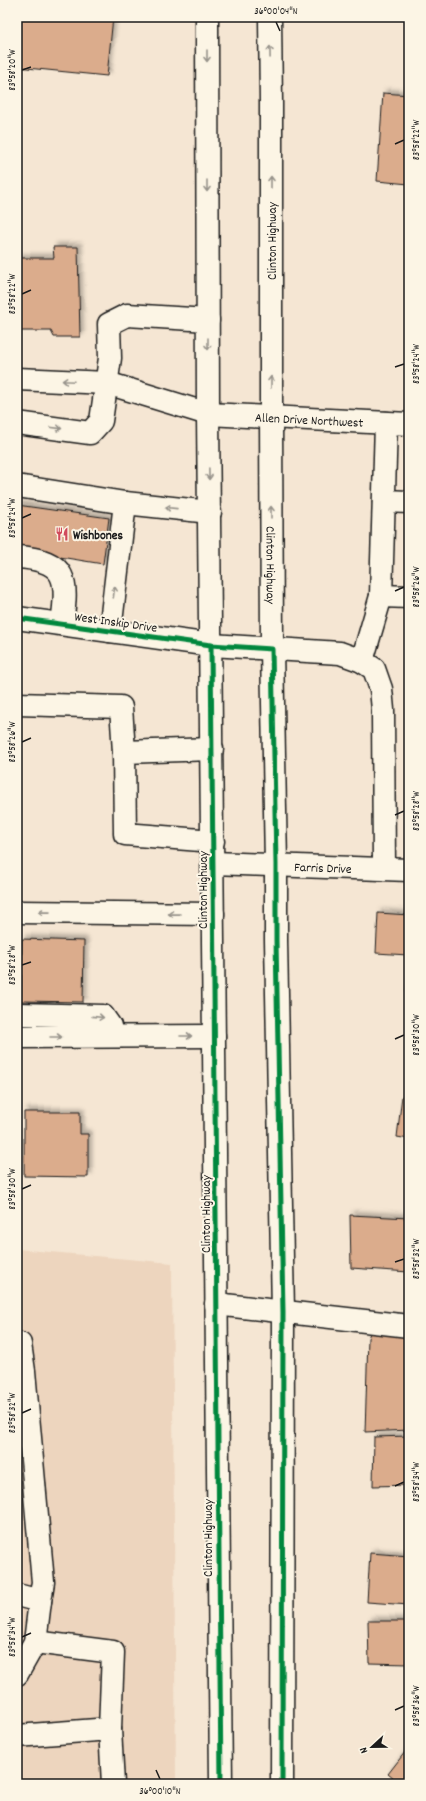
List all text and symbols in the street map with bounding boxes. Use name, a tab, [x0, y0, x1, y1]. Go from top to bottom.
text: 36°00'04"N	[254, 5, 298, 19]
one-way arrow	[266, 46, 274, 59]
text: 83°58'20"W	[6, 49, 20, 91]
one-way arrow	[203, 49, 211, 62]
text: 83°58'22"W	[410, 120, 424, 160]
one-way arrow	[267, 176, 275, 189]
one-way arrow	[203, 179, 211, 192]
street label: Clinton Highway	[264, 201, 283, 280]
text: 83°58'22"W	[6, 274, 20, 314]
one-way arrow	[204, 337, 212, 350]
text: 83°58'24"W	[410, 344, 424, 384]
one-way arrow	[267, 376, 275, 389]
one-way arrow	[62, 378, 75, 385]
street label: Allen Drive Northwest	[254, 409, 364, 434]
one-way arrow	[49, 424, 62, 432]
one-way arrow	[205, 467, 213, 480]
text: 83°58'24"W	[6, 498, 20, 538]
one-way arrow	[165, 504, 178, 511]
one-way arrow	[267, 506, 275, 519]
restaurant icon: Wishbones	[54, 526, 70, 542]
street label: Clinton Highway	[259, 526, 279, 605]
place label: Wishbones	[73, 527, 123, 546]
text: 83°58'26"W	[410, 566, 424, 607]
one-way arrow	[111, 586, 118, 599]
street label: West Inskip Drive	[73, 608, 159, 639]
text: 83°58'26"W	[6, 721, 20, 762]
text: 83°58'28"W	[410, 791, 424, 831]
street label: Clinton Highway	[195, 850, 214, 929]
street label: Farris Drive	[294, 859, 352, 880]
one-way arrow	[38, 908, 51, 916]
one-way arrow	[168, 910, 181, 918]
text: 83°58'28"W	[6, 945, 20, 985]
one-way arrow	[91, 1013, 104, 1020]
text: 83°58'30"W	[410, 1014, 424, 1056]
one-way arrow	[179, 1032, 192, 1040]
one-way arrow	[49, 1033, 62, 1041]
text: 83°58'30"W	[6, 1168, 20, 1210]
street label: Clinton Highway	[198, 1174, 217, 1253]
text: 83°58'32"W	[410, 1239, 424, 1279]
text: 83°58'32"W	[6, 1393, 20, 1433]
text: 83°58'34"W	[410, 1462, 424, 1502]
street label: Clinton Highway	[200, 1498, 219, 1577]
text: 83°58'34"W	[6, 1617, 20, 1657]
text: 83°58'36"W	[410, 1685, 424, 1726]
north arrow	[352, 1727, 392, 1767]
text: N	[356, 1744, 373, 1756]
text: 36°00'10"N	[139, 1785, 181, 1799]

